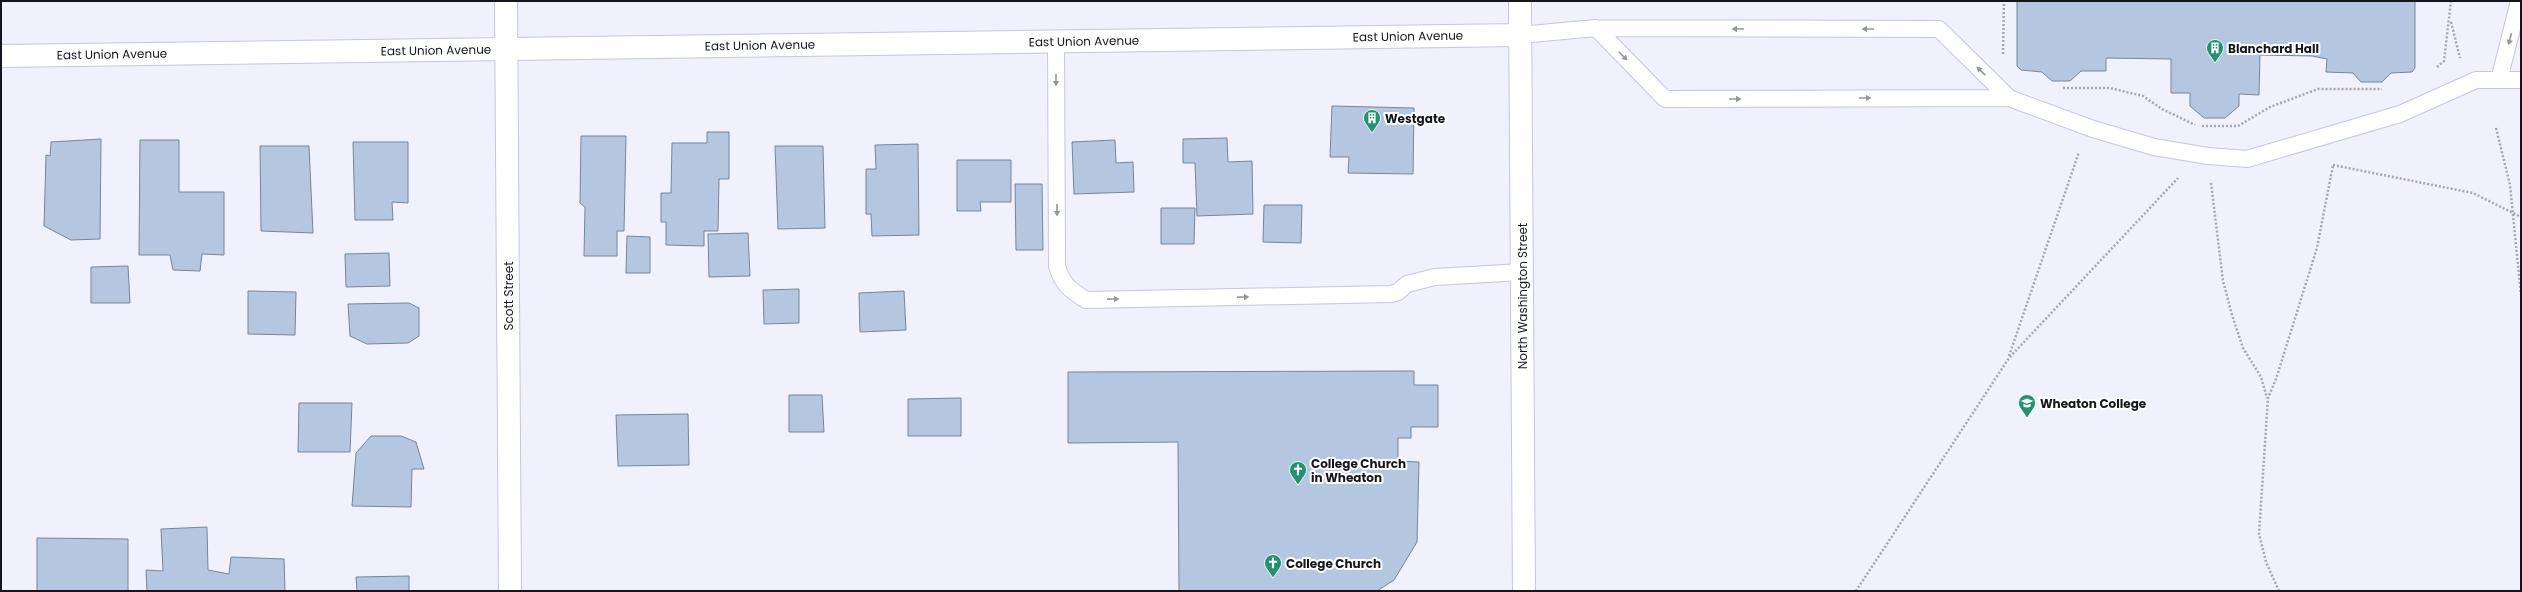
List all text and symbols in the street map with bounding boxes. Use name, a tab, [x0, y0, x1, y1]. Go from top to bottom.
one-way arrow	[1731, 26, 1744, 32]
one-way arrow	[1861, 26, 1874, 32]
street label: East Union Avenue	[1353, 27, 1463, 45]
street label: East Union Avenue	[1029, 32, 1139, 50]
one-way arrow	[2506, 33, 2512, 45]
street label: East Union Avenue	[705, 36, 815, 54]
building icon: Blanchard Hall	[2205, 38, 2225, 63]
place label: Blanchard Hall	[2228, 40, 2319, 57]
street label: East Union Avenue	[381, 41, 491, 59]
street label: East Union Avenue	[57, 45, 167, 63]
one-way arrow	[1618, 51, 1628, 61]
one-way arrow	[1976, 66, 1986, 75]
one-way arrow	[1053, 74, 1059, 87]
one-way arrow	[1729, 95, 1741, 102]
one-way arrow	[1859, 95, 1872, 101]
building icon: Westgate	[1362, 108, 1382, 133]
place label: Westgate	[1385, 110, 1446, 127]
one-way arrow	[1054, 204, 1060, 217]
street label: North Washington Street	[1514, 223, 1531, 369]
street label: Scott Street	[500, 261, 517, 331]
one-way arrow	[1237, 293, 1249, 300]
one-way arrow	[1107, 296, 1120, 302]
school or university icon: Wheaton College	[2017, 393, 2037, 418]
place label: Wheaton College	[2040, 395, 2147, 412]
place label: College Church in Wheaton	[1311, 455, 1406, 486]
church icon: College Church in Wheaton	[1288, 460, 1308, 485]
church icon: College Church	[1263, 553, 1283, 578]
place label: College Church	[1286, 555, 1381, 572]

